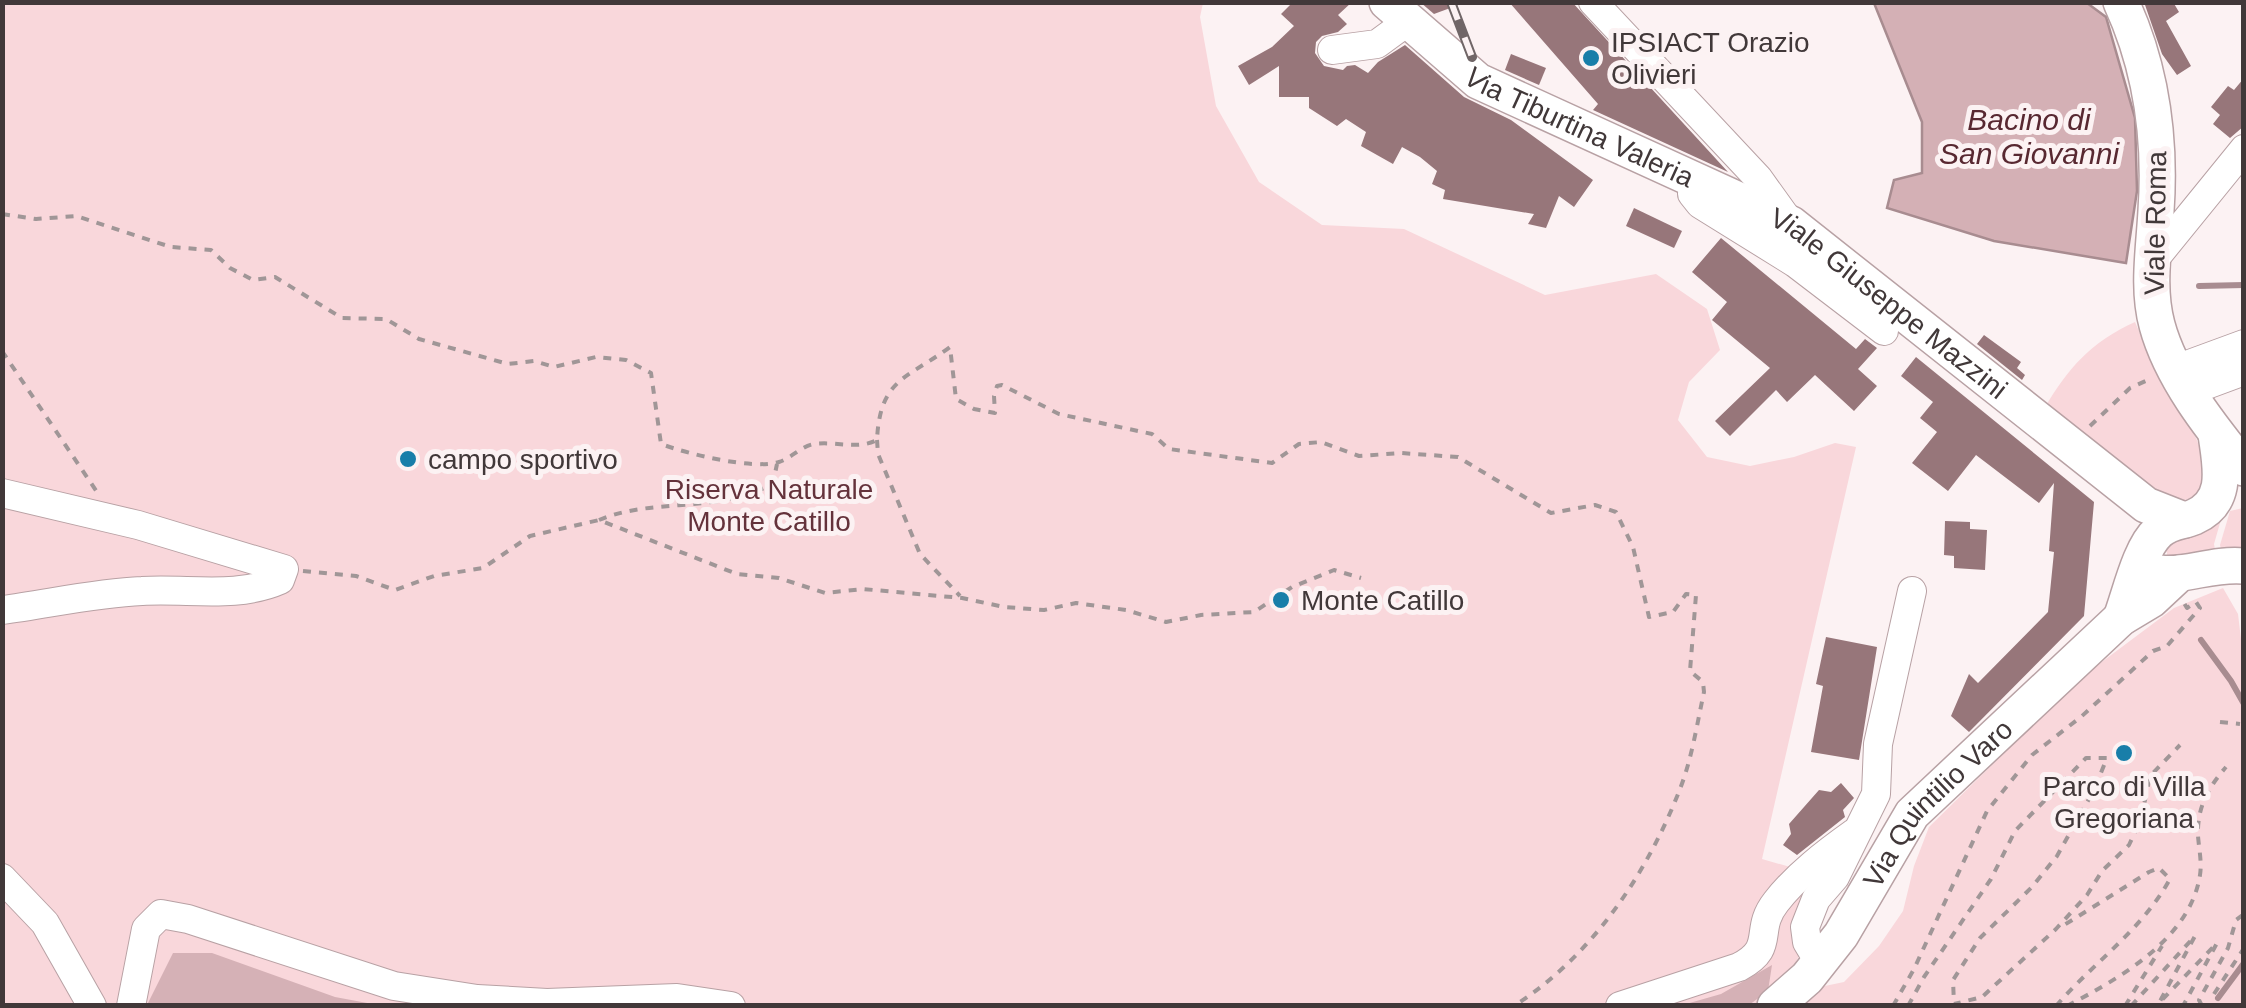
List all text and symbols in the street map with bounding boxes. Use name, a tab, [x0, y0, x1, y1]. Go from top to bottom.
place label: IPSIACT Orazio Olivieri	[1611, 27, 1810, 90]
marker: IPSIACT Orazio Olivieri	[1580, 47, 1602, 69]
street label: Via Tiburtina Valeria	[1458, 61, 1699, 194]
water label: Bacino di San Giovanni	[1939, 103, 2120, 170]
street label: Viale Roma	[2139, 150, 2172, 295]
street label: Viale Giuseppe Mazzini	[1765, 202, 2013, 405]
place label: campo sportivo	[428, 444, 618, 475]
marker: campo sportivo	[397, 448, 419, 470]
park label: Riserva Naturale Monte Catillo	[665, 474, 873, 537]
place label: Monte Catillo	[1301, 585, 1464, 616]
marker: Monte Catillo	[1270, 589, 1292, 611]
street label: Via Quintilio Varo	[1857, 713, 2019, 893]
marker: Parco di Villa Gregoriana	[2113, 742, 2135, 764]
place label: Parco di Villa Gregoriana	[2043, 771, 2206, 834]

